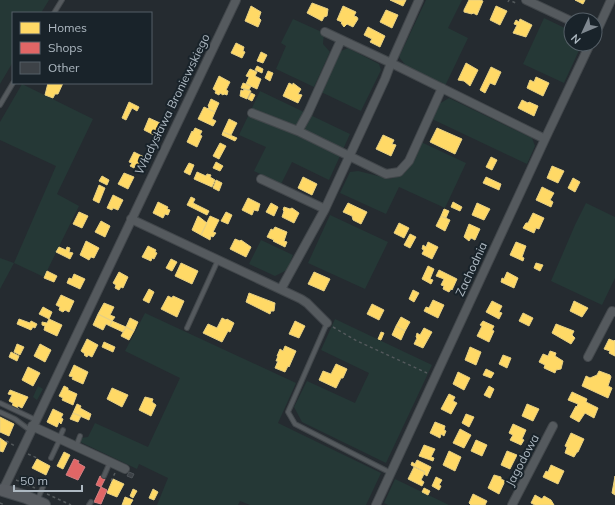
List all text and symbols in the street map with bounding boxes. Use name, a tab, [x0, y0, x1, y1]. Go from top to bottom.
legend	[12, 12, 152, 84]
north arrow	[563, 12, 603, 52]
text: Homes	[48, 20, 87, 35]
street label: Władysława Broniewskiego	[131, 31, 213, 177]
text: N	[568, 31, 584, 47]
text: Shops	[48, 40, 83, 55]
text: Other	[48, 60, 80, 75]
street label: Zachodnia	[452, 239, 490, 299]
street label: Jagodowa	[502, 431, 542, 489]
scale bar	[14, 467, 82, 493]
text: 50 m	[20, 473, 48, 488]

